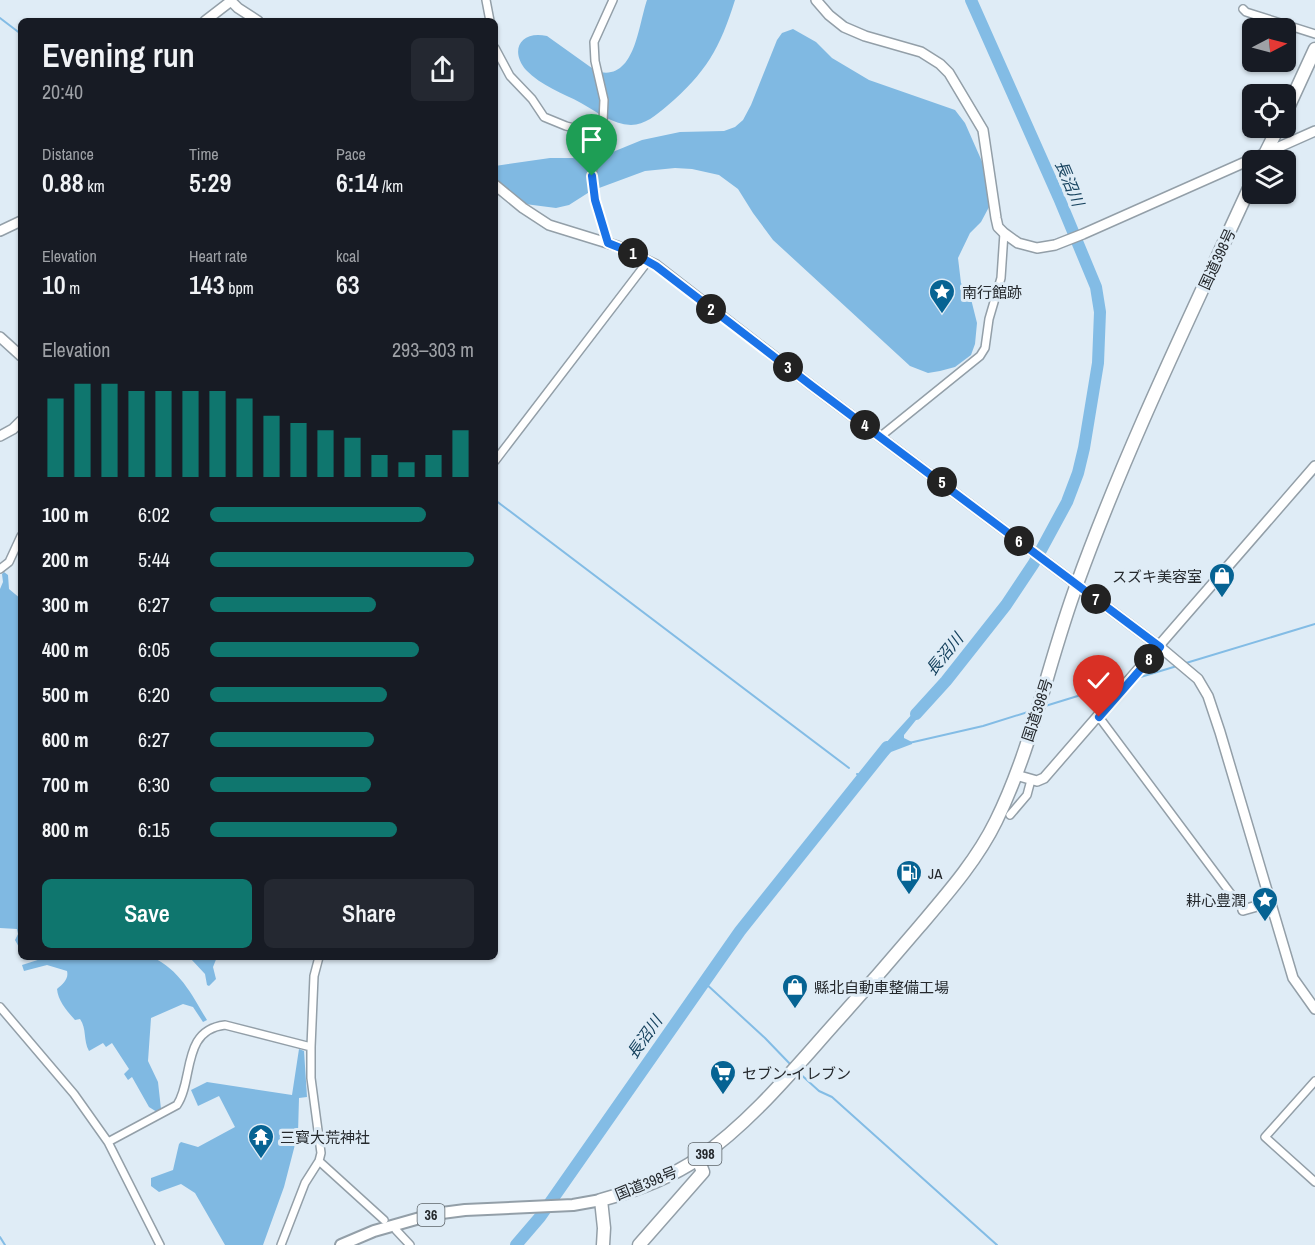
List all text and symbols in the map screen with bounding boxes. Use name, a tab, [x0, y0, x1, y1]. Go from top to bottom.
north arrow	[1242, 18, 1296, 72]
map controls	[1242, 18, 1296, 204]
text: Evening run	[42, 33, 195, 77]
button: share	[411, 38, 474, 101]
text: 20:40	[42, 78, 83, 105]
button: locate	[1242, 84, 1296, 138]
pin	[566, 114, 617, 176]
icon: arrive	[575, 123, 608, 156]
text: Distance	[42, 143, 94, 165]
text: Time	[189, 143, 219, 165]
text: Pace	[336, 143, 366, 165]
button: layers	[1242, 150, 1296, 204]
water label: 長沼川	[1050, 157, 1090, 211]
text: 0.88	[42, 165, 84, 200]
text: 5:29	[189, 165, 231, 200]
text: 6:14	[336, 165, 378, 200]
text: km	[84, 175, 105, 197]
text: /km	[378, 175, 403, 197]
street label: 国道398号	[1194, 225, 1240, 293]
pin: 1	[618, 238, 648, 268]
text: 1	[629, 242, 637, 264]
text: Elevation	[42, 245, 97, 267]
text: Heart rate	[189, 245, 247, 267]
text: kcal	[336, 245, 359, 267]
text: 10	[42, 267, 66, 302]
text: 143	[189, 267, 225, 302]
text: 63	[336, 267, 360, 302]
text: m	[66, 277, 80, 299]
text: bpm	[225, 277, 254, 299]
place icon: 南行館跡	[927, 277, 957, 315]
place label: 南行館跡	[962, 282, 1022, 303]
pin: 2	[696, 294, 726, 324]
text: 2	[707, 298, 715, 320]
text: Elevation	[42, 336, 110, 363]
text: 293–303 m	[392, 336, 474, 363]
pin: 3	[773, 352, 803, 382]
text: 3	[784, 356, 792, 378]
pin: 4	[850, 410, 880, 440]
text: 4	[861, 414, 869, 436]
pin: 5	[927, 467, 957, 497]
text: 5	[938, 471, 946, 493]
text: 100 m	[42, 501, 89, 528]
text: 6:02	[138, 501, 170, 528]
pin: 6	[1004, 526, 1034, 556]
text: 6	[1015, 530, 1023, 552]
text: 200 m	[42, 546, 89, 573]
text: 5:44	[138, 546, 170, 573]
shop icon: スズキ美容室	[1207, 561, 1237, 599]
place label: スズキ美容室	[1112, 566, 1202, 587]
pin: 7	[1081, 584, 1111, 614]
text: 7	[1092, 588, 1100, 610]
text: 300 m	[42, 591, 89, 618]
text: 6:27	[138, 591, 170, 618]
water label: 長沼川	[920, 627, 969, 680]
text: 400 m	[42, 636, 89, 663]
text: 6:05	[138, 636, 170, 663]
pin: 8	[1134, 644, 1164, 674]
text: 8	[1145, 648, 1153, 670]
pin	[1073, 655, 1124, 717]
icon: check	[1082, 664, 1115, 697]
street label: 国道398号	[1017, 676, 1057, 744]
text: 500 m	[42, 681, 89, 708]
text: 6:20	[138, 681, 170, 708]
text: 600 m	[42, 726, 89, 753]
text: 6:27	[138, 726, 170, 753]
text: 700 m	[42, 771, 89, 798]
text: 6:30	[138, 771, 170, 798]
text: 800 m	[42, 816, 89, 843]
text: 6:15	[138, 816, 170, 843]
fuel station icon: JA	[894, 858, 924, 896]
place label: JA	[928, 863, 943, 884]
button: Save	[42, 879, 252, 948]
button: Share	[264, 879, 474, 948]
place icon: 耕心豊潤	[1250, 885, 1280, 923]
place label: 耕心豊潤	[1186, 890, 1246, 911]
shop icon: 縣北自動車整備工場	[780, 972, 810, 1010]
place label: 縣北自動車整備工場	[814, 977, 949, 998]
water label: 長沼川	[621, 1009, 668, 1063]
supermarket icon: セブン-イレブン	[708, 1058, 738, 1096]
place label: セブン-イレブン	[742, 1063, 851, 1084]
temple icon: 三寳大荒神社	[246, 1122, 276, 1160]
place label: 三寳大荒神社	[280, 1127, 370, 1148]
road number: 398	[688, 1143, 722, 1165]
street label: 国道398号	[612, 1161, 680, 1205]
road number: 36	[418, 1204, 444, 1226]

